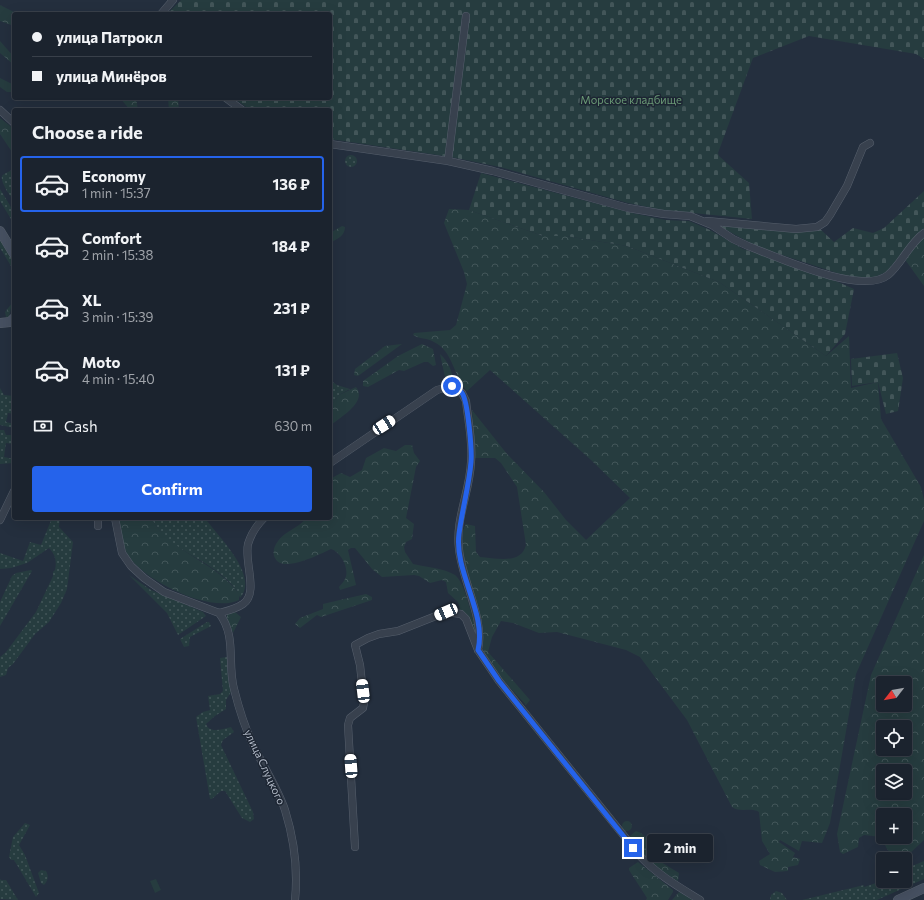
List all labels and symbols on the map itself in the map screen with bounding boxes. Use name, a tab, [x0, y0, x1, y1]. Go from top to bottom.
park label: Морское кладбище	[580, 93, 682, 106]
route start	[443, 377, 461, 395]
car	[371, 413, 397, 437]
car	[433, 602, 459, 622]
north arrow	[876, 676, 912, 712]
car	[356, 678, 370, 704]
street label: улица Слуцкого	[242, 727, 289, 807]
car	[344, 754, 358, 778]
callout: 2 min	[647, 834, 713, 862]
route end	[624, 839, 642, 857]

